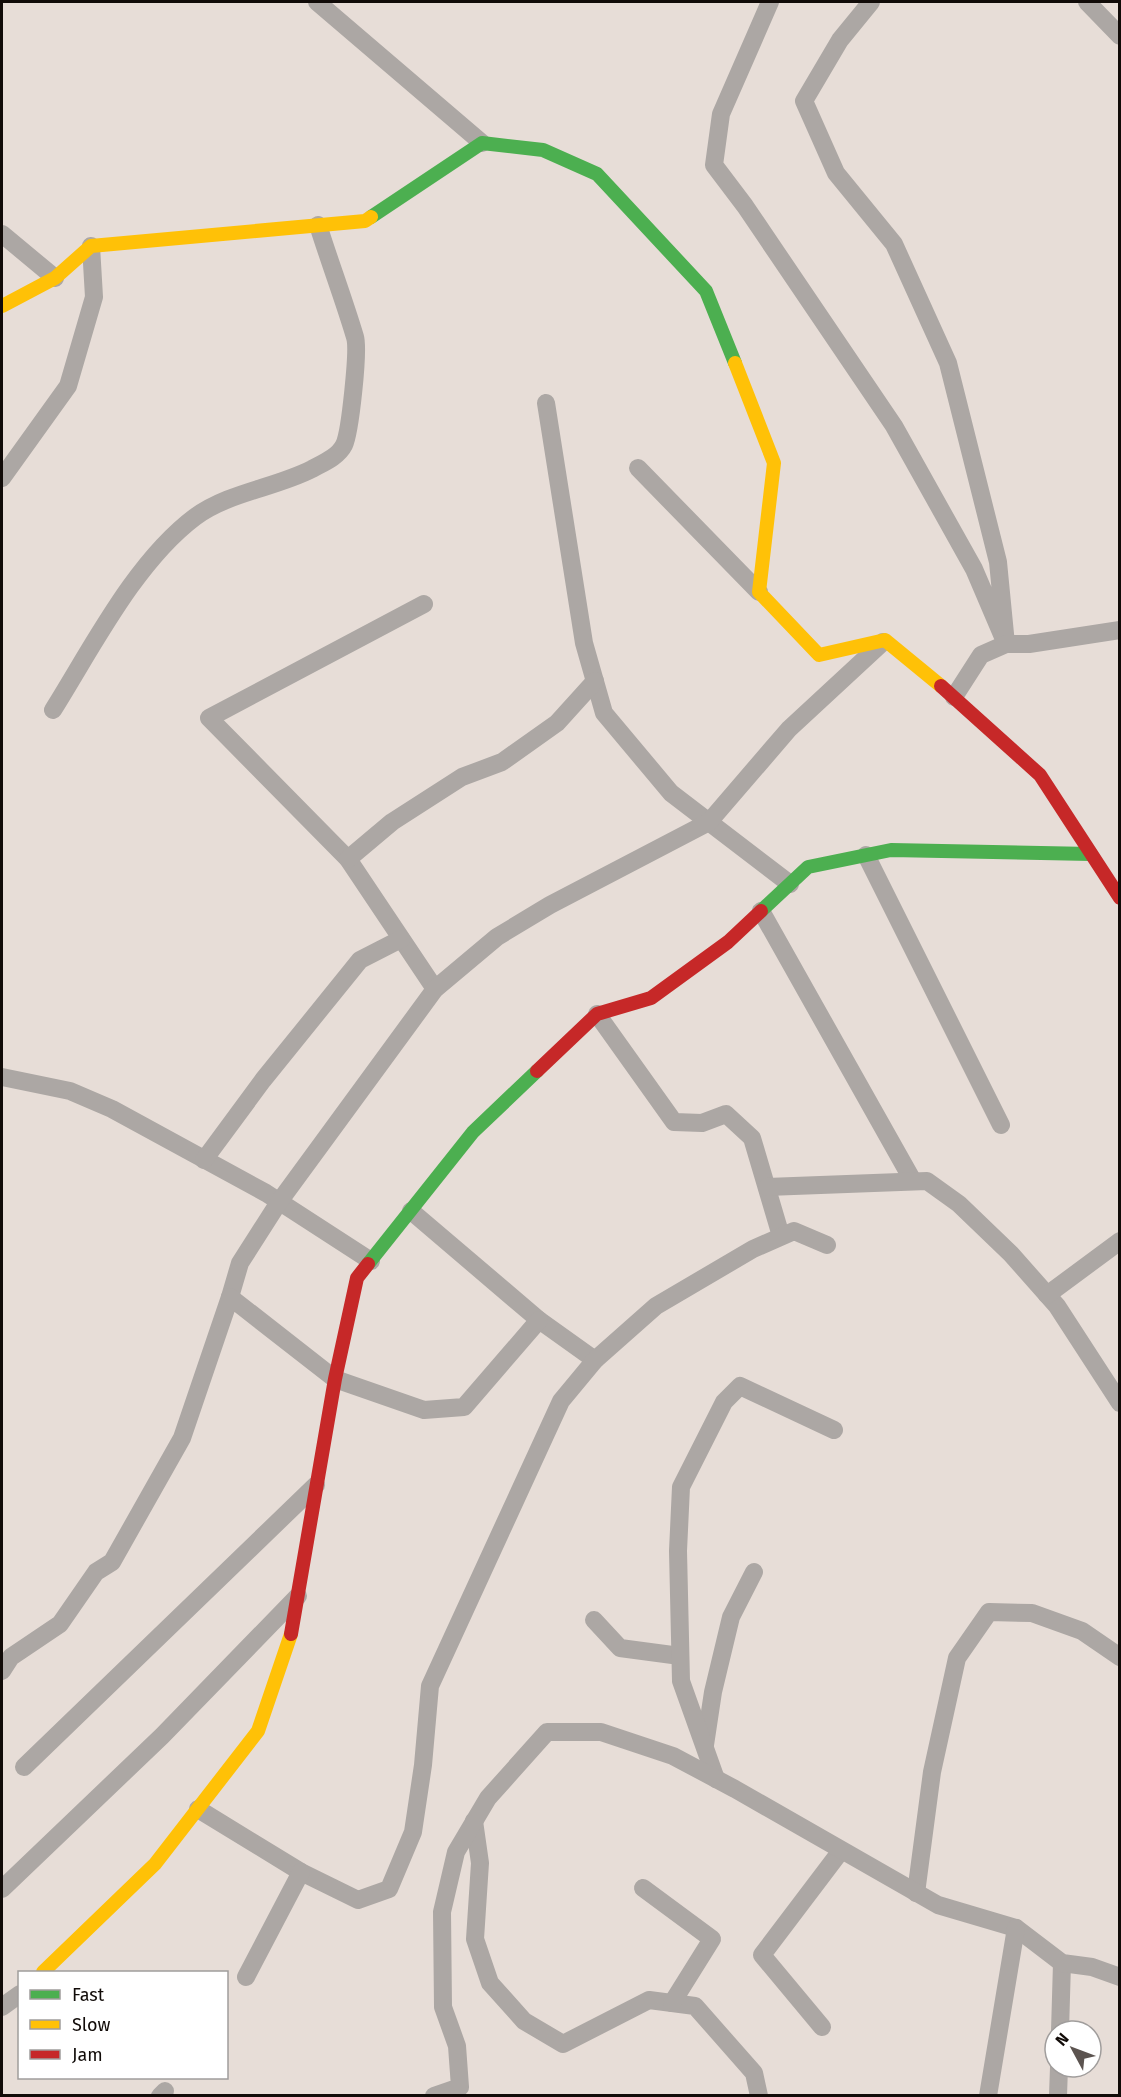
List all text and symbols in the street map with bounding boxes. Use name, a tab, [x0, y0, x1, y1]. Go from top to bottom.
legend	[18, 1971, 228, 2079]
text: Fast	[72, 1984, 105, 2006]
text: Slow	[72, 2014, 111, 2036]
north arrow	[1043, 2019, 1103, 2079]
text: N	[1051, 2029, 1073, 2050]
text: Jam	[72, 2044, 103, 2066]

